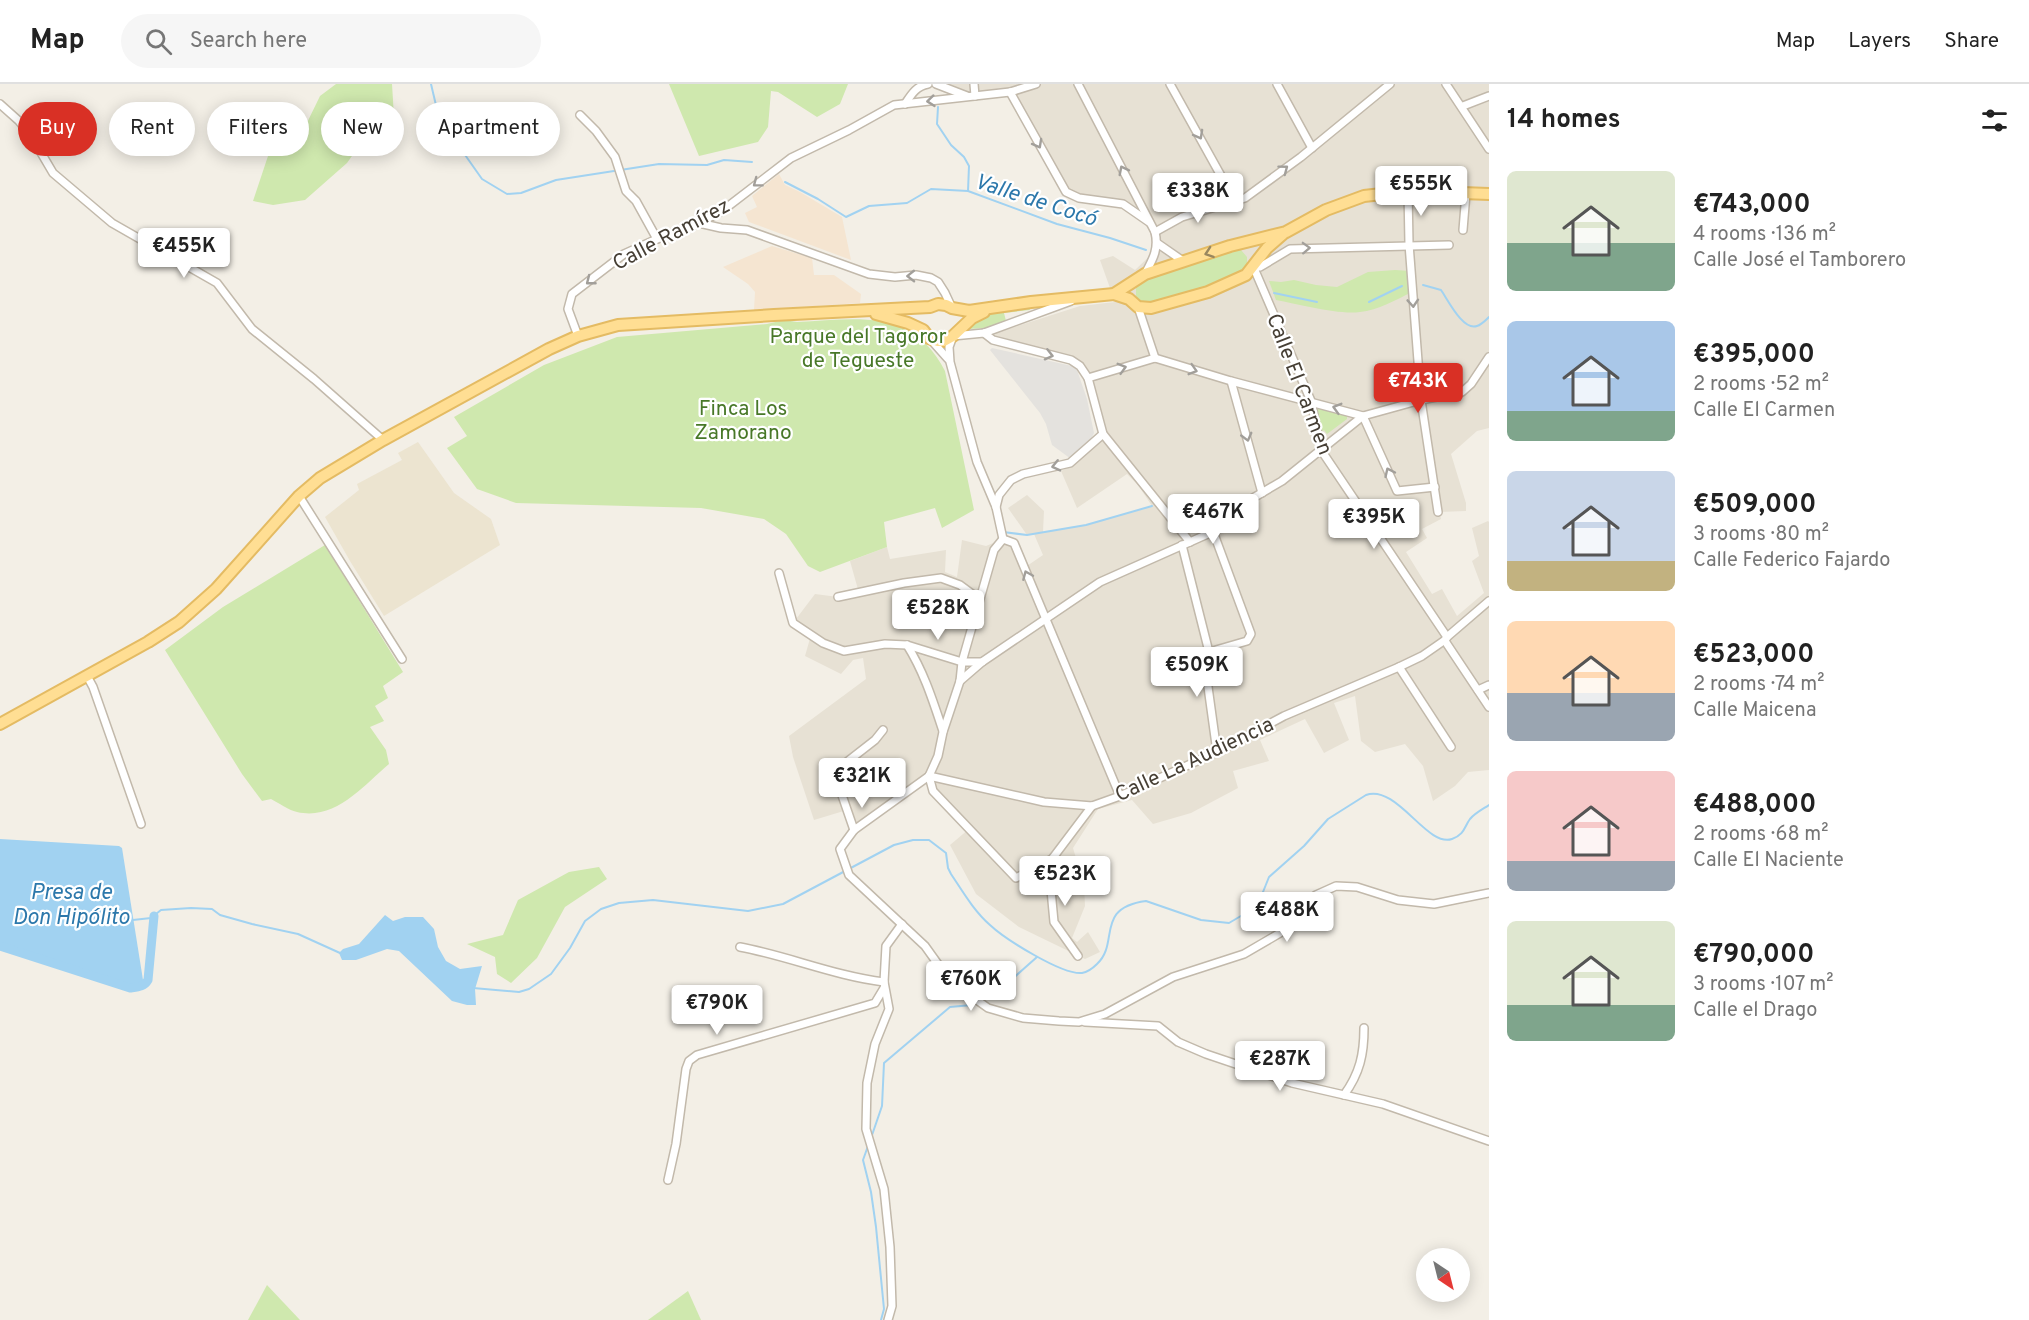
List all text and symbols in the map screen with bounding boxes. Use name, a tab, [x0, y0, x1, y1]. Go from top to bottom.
search box	[121, 14, 541, 68]
text: Map	[30, 23, 85, 59]
icon: search	[142, 25, 175, 58]
text: Search here	[190, 28, 307, 55]
text: Map	[1776, 28, 1815, 55]
text: Layers	[1848, 28, 1911, 55]
text: Share	[1944, 28, 1999, 55]
one-way arrow	[926, 94, 935, 107]
chip: Buy	[18, 102, 97, 156]
chip: Rent	[109, 102, 195, 156]
chip: Filters	[207, 102, 309, 156]
chip: New	[321, 102, 404, 156]
chip: Apartment	[416, 102, 560, 156]
text: 14 homes	[1507, 104, 1621, 137]
icon: filters	[1978, 104, 2011, 137]
one-way arrow	[1192, 129, 1203, 139]
one-way arrow	[1031, 137, 1042, 148]
one-way arrow	[1118, 166, 1130, 177]
one-way arrow	[1278, 166, 1289, 177]
pin: €555K	[1379, 166, 1463, 217]
water label: Valle de Cocó	[971, 169, 1101, 234]
text: €555K	[1389, 172, 1453, 198]
pin: €338K	[1156, 173, 1240, 224]
one-way arrow	[753, 176, 764, 187]
text: €338K	[1166, 179, 1230, 205]
text: €743,000	[1693, 189, 1811, 222]
street label: Calle Ramírez	[608, 193, 735, 278]
icon: home	[1555, 195, 1627, 267]
text: 4 rooms · 136 m²	[1693, 222, 1836, 248]
pin: €455K	[142, 228, 226, 279]
text: €455K	[152, 234, 216, 260]
one-way arrow	[1302, 241, 1311, 254]
one-way arrow	[1204, 245, 1215, 258]
text: Calle José el Tamborero	[1693, 248, 1906, 274]
one-way arrow	[906, 270, 915, 283]
one-way arrow	[586, 273, 597, 284]
one-way arrow	[1406, 298, 1419, 307]
street label: Calle El Carmen	[1259, 310, 1338, 459]
park label: Parque del Tagoror de Tegueste	[769, 324, 947, 375]
text: €395,000	[1693, 339, 1815, 372]
icon: home	[1555, 345, 1627, 417]
one-way arrow	[1044, 347, 1054, 360]
one-way arrow	[1116, 363, 1127, 375]
one-way arrow	[1187, 363, 1198, 375]
pin: €743K	[1376, 363, 1460, 414]
text: €743K	[1388, 369, 1448, 395]
text: 2 rooms · 52 m²	[1693, 372, 1829, 398]
park label: Finca Los Zamorano	[694, 396, 792, 447]
text: Calle El Carmen	[1693, 398, 1835, 424]
one-way arrow	[1332, 403, 1342, 416]
one-way arrow	[1239, 432, 1252, 442]
one-way arrow	[1051, 459, 1061, 472]
one-way arrow	[1384, 468, 1396, 479]
text: €509,000	[1693, 489, 1816, 522]
pin: €467K	[1171, 494, 1255, 545]
icon: home	[1555, 495, 1627, 567]
pin: €395K	[1332, 499, 1416, 550]
text: €467K	[1182, 500, 1244, 526]
text: €395K	[1342, 505, 1406, 531]
text: 3 rooms · 80 m²	[1693, 522, 1829, 548]
text: Calle Federico Fajardo	[1693, 548, 1890, 574]
one-way arrow	[1022, 571, 1034, 582]
pin: €528K	[896, 590, 980, 641]
text: €528K	[906, 596, 970, 622]
text: €523,000	[1693, 639, 1814, 672]
icon: home	[1555, 645, 1627, 717]
pin: €509K	[1155, 647, 1239, 698]
text: €509K	[1165, 653, 1229, 679]
text: 2 rooms · 74 m²	[1693, 672, 1824, 698]
text: Calle Maicena	[1693, 698, 1816, 724]
street label: Calle La Audiencia	[1111, 712, 1278, 809]
pin: €321K	[820, 758, 904, 809]
text: €321K	[833, 764, 891, 790]
text: €488,000	[1693, 789, 1816, 822]
icon: home	[1555, 795, 1627, 867]
text: 2 rooms · 68 m²	[1693, 822, 1829, 848]
text: Calle El Naciente	[1693, 848, 1844, 874]
pin: €523K	[1023, 856, 1107, 907]
text: €523K	[1033, 862, 1097, 888]
water label: Presa de Don Hipólito	[12, 880, 130, 932]
pin: €488K	[1245, 892, 1329, 943]
text: €488K	[1255, 898, 1319, 924]
text: €790,000	[1693, 939, 1814, 972]
icon: home	[1555, 945, 1627, 1017]
pin: €760K	[929, 961, 1013, 1012]
text: €760K	[940, 967, 1002, 993]
text: 3 rooms · 107 m²	[1693, 972, 1834, 998]
pin: €790K	[675, 985, 759, 1036]
text: €790K	[686, 991, 748, 1017]
text: Calle el Drago	[1693, 998, 1817, 1024]
pin: €287K	[1238, 1041, 1322, 1092]
text: €287K	[1249, 1047, 1311, 1073]
north arrow	[1416, 1248, 1470, 1302]
map controls	[1416, 1248, 1470, 1302]

